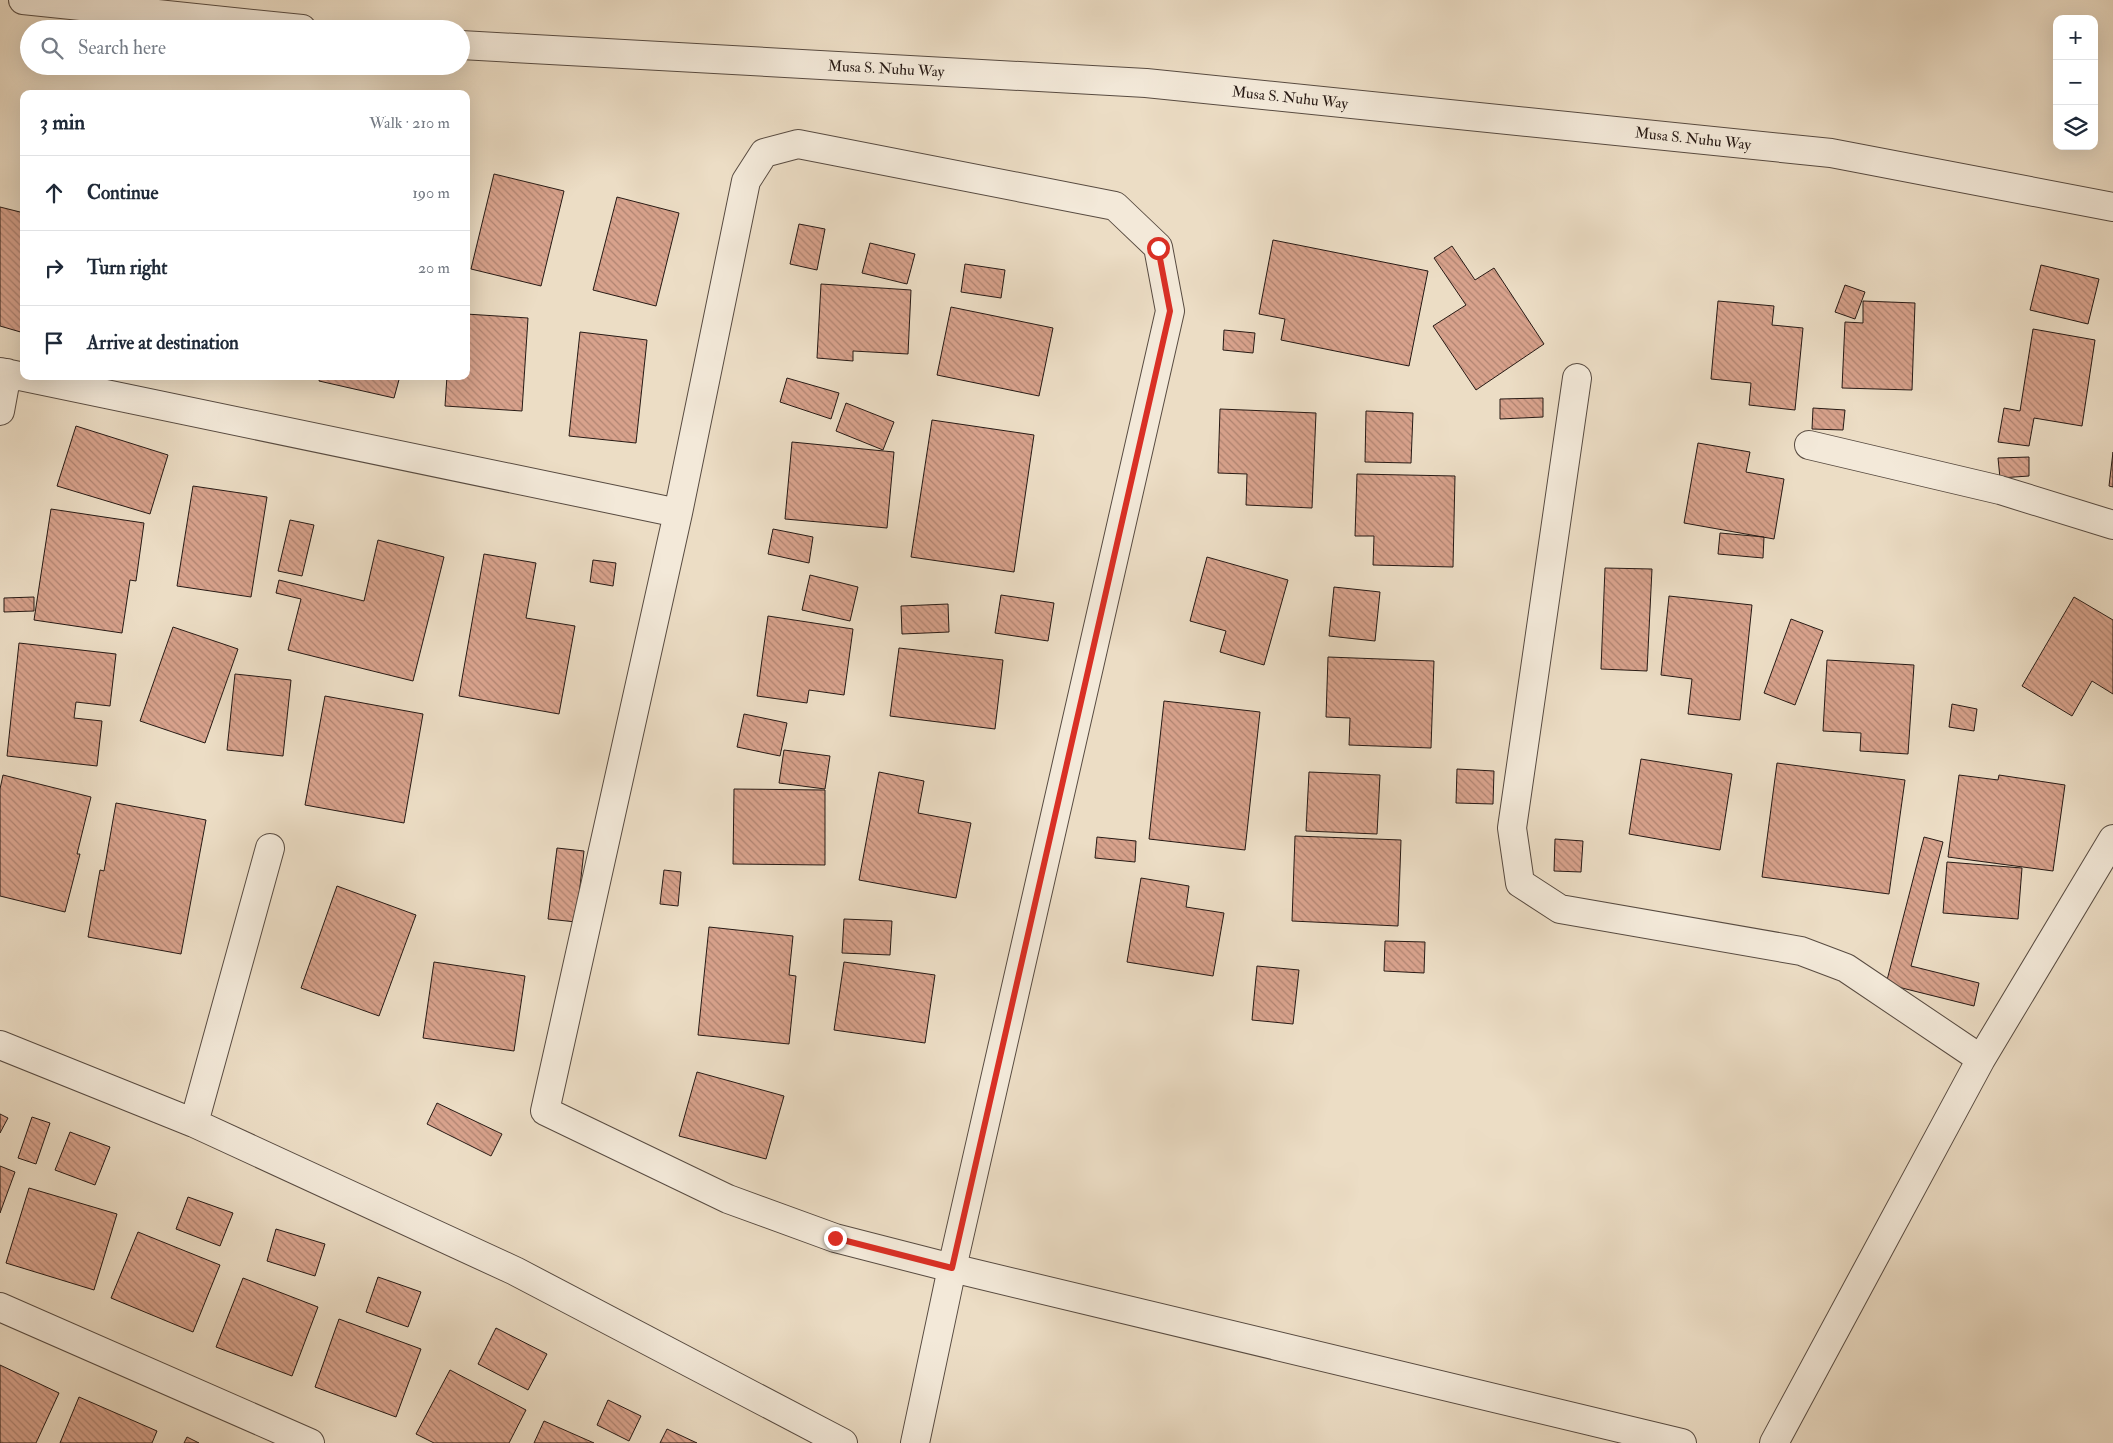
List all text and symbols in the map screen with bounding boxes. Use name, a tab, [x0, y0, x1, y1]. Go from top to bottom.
map controls	[2053, 15, 2098, 150]
button: +	[2053, 15, 2098, 60]
search box	[20, 20, 470, 75]
icon: search	[38, 34, 66, 62]
text: Search here	[78, 36, 166, 60]
street label: Musa S. Nuhu Way	[827, 56, 945, 82]
button: −	[2053, 60, 2098, 105]
street label: Musa S. Nuhu Way	[1231, 82, 1350, 114]
button: layers	[2053, 105, 2098, 150]
text: 3 min	[40, 109, 85, 136]
text: Walk · 210 m	[369, 113, 450, 133]
street label: Musa S. Nuhu Way	[1634, 123, 1753, 155]
icon: ahead	[40, 179, 68, 207]
text: Continue	[87, 181, 158, 205]
text: 190 m	[412, 183, 450, 203]
route start	[1147, 237, 1170, 260]
icon: right	[40, 254, 68, 282]
text: Turn right	[87, 256, 167, 280]
text: 20 m	[418, 258, 450, 278]
icon: arrive	[40, 329, 68, 357]
text: Arrive at destination	[87, 331, 239, 355]
route end	[824, 1227, 847, 1250]

